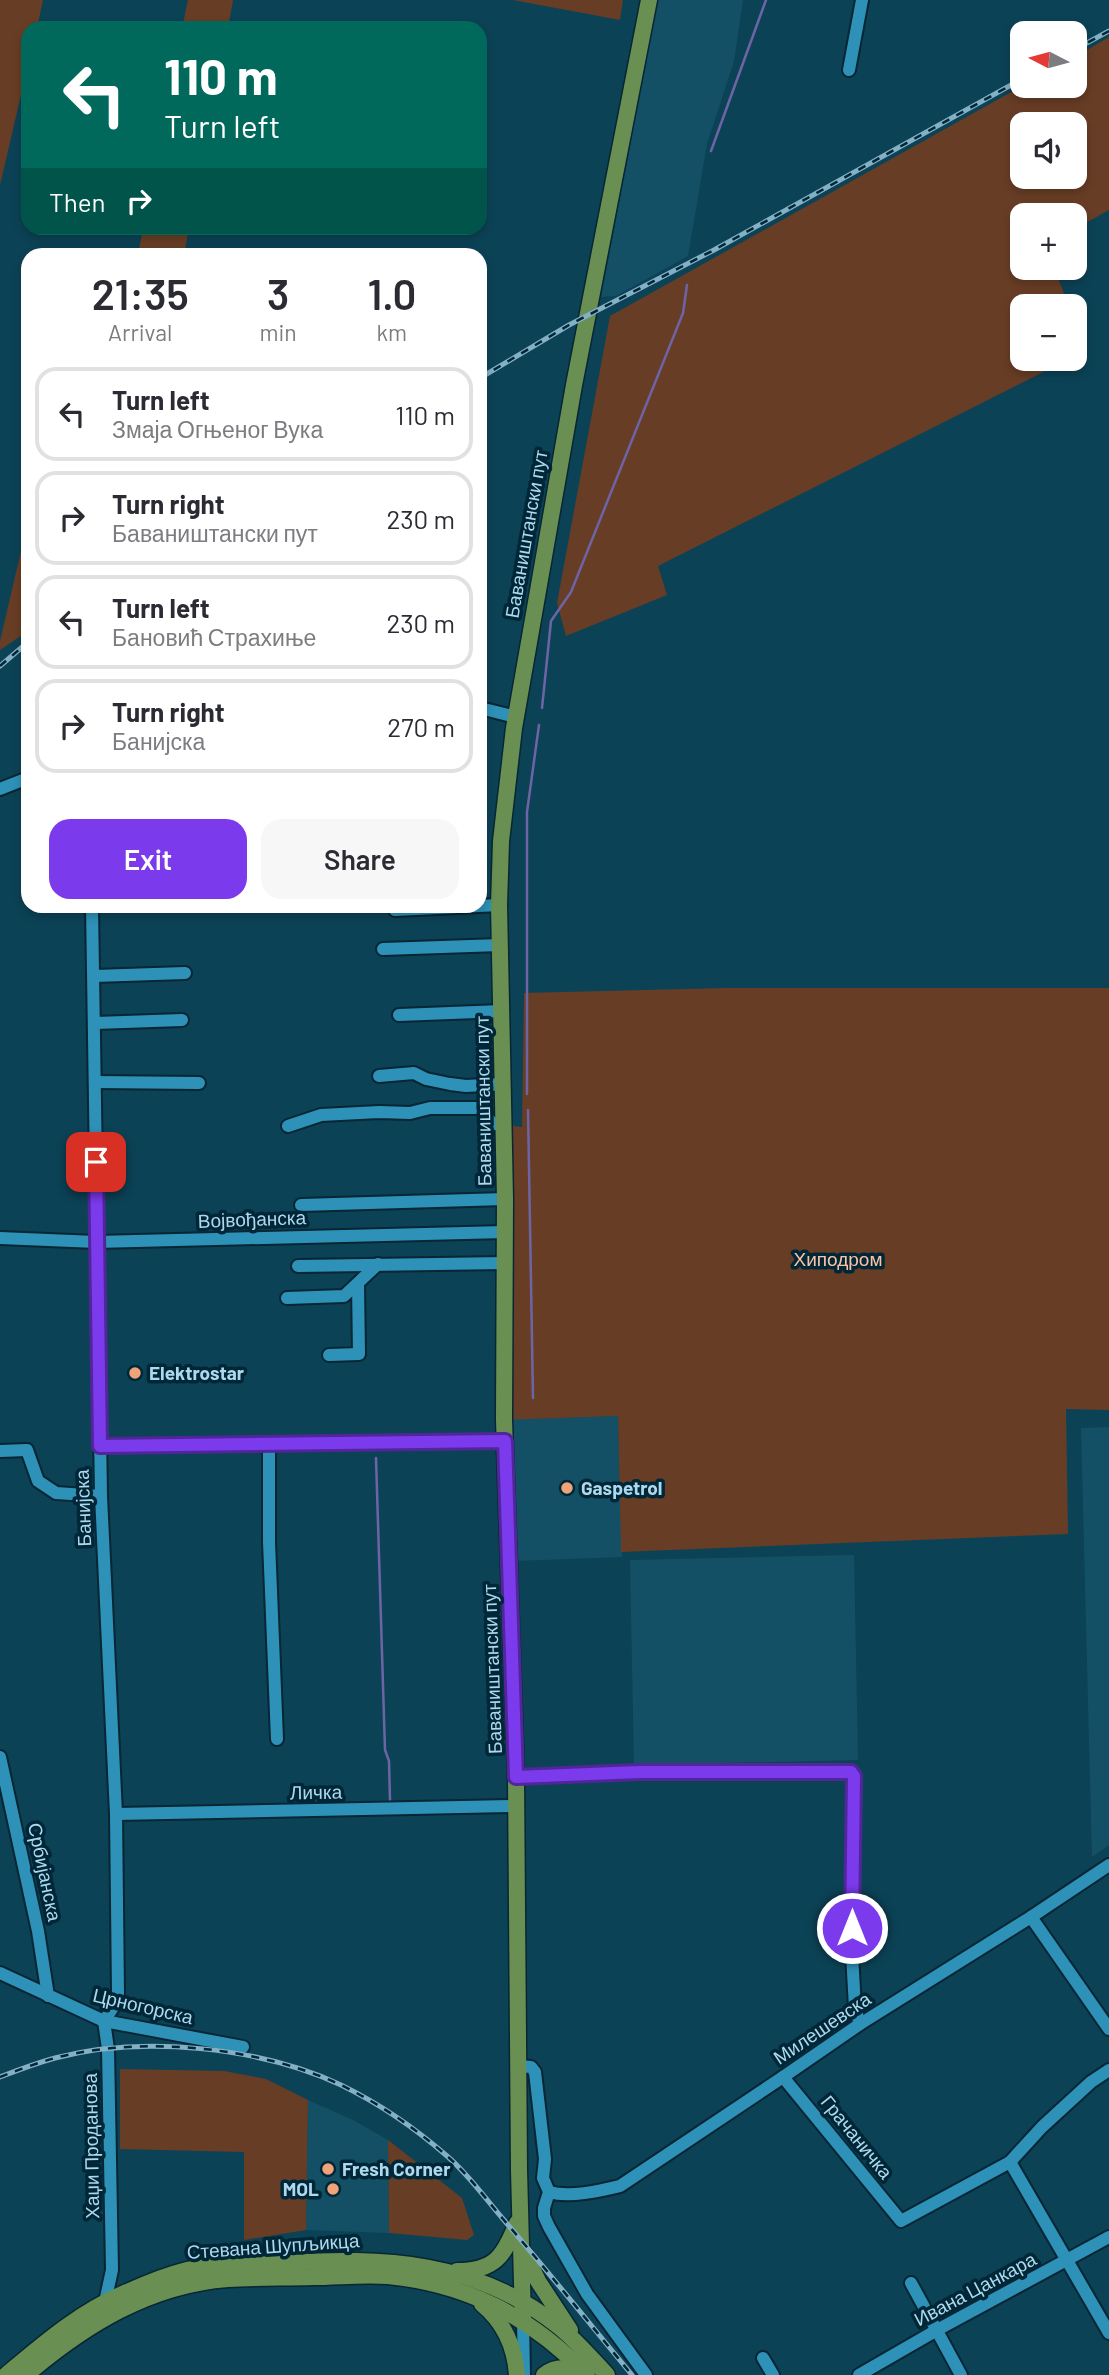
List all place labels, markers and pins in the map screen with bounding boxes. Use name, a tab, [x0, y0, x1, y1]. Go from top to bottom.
pin	[66, 1132, 126, 1192]
place label: Elektrostar	[149, 1361, 245, 1384]
marker: Elektrostar	[127, 1365, 143, 1381]
place label: Gaspetrol	[581, 1476, 663, 1499]
marker: Gaspetrol	[559, 1480, 575, 1496]
place label: Fresh Corner	[342, 2157, 451, 2180]
marker: Fresh Corner	[320, 2161, 336, 2177]
place label: MOL	[283, 2177, 319, 2200]
marker: MOL	[325, 2181, 341, 2197]

